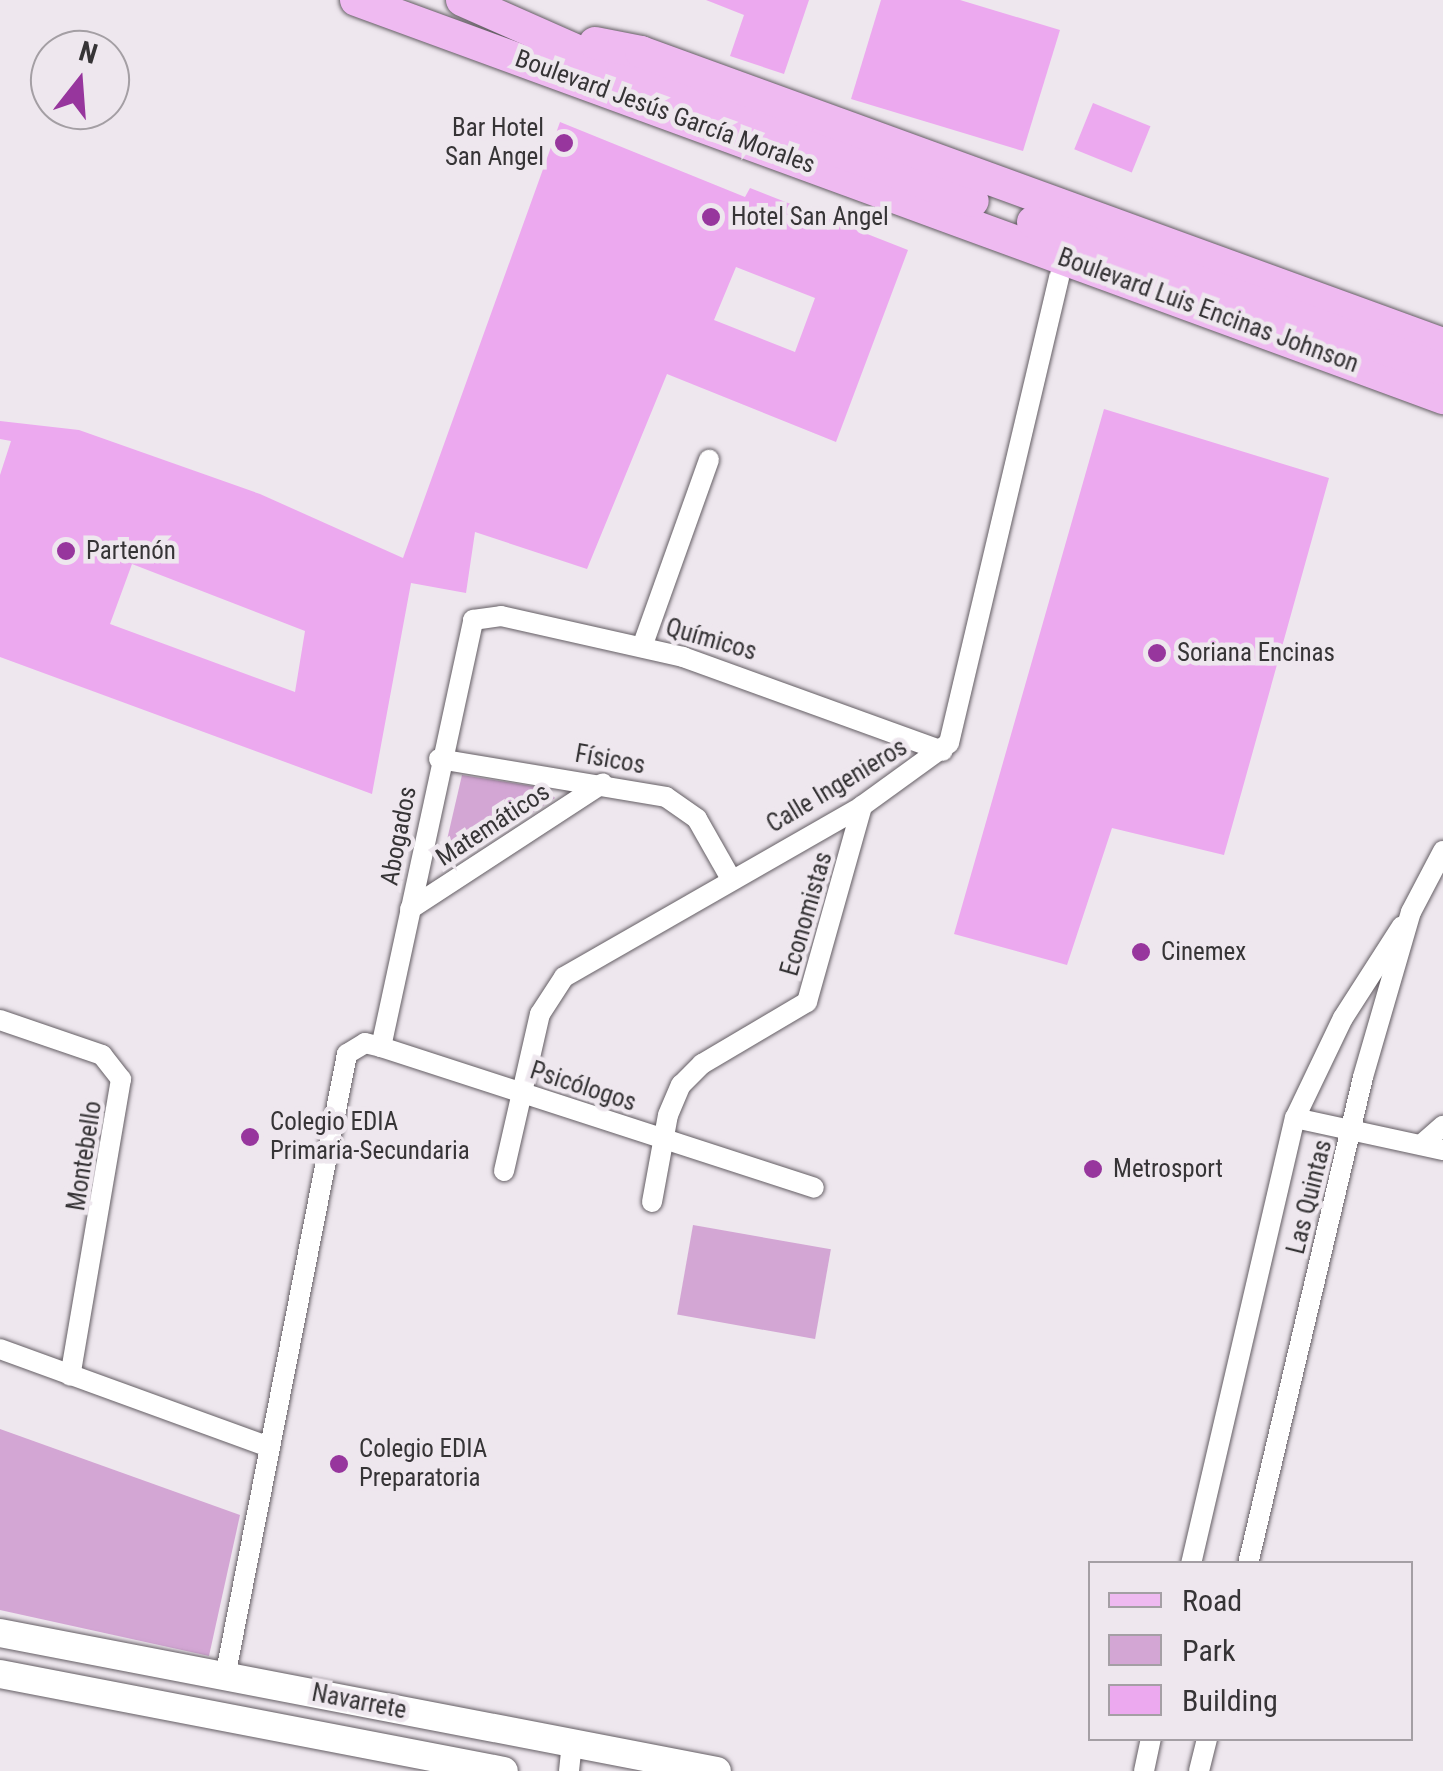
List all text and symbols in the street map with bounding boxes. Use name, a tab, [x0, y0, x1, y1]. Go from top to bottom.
north arrow	[30, 30, 130, 130]
text: N	[75, 34, 101, 71]
street label: Boulevard Jesús García Morales	[511, 44, 819, 180]
place label: Bar Hotel San Angel	[445, 114, 544, 173]
marker: Bar Hotel San Angel	[553, 132, 575, 154]
place label: Hotel San Angel	[731, 202, 889, 232]
marker: Hotel San Angel	[700, 206, 722, 228]
street label: Boulevard Luis Encinas Johnson	[1054, 243, 1362, 379]
place label: Partenón	[86, 536, 176, 566]
marker: Partenón	[55, 540, 77, 562]
street label: Químicos	[662, 613, 760, 667]
place label: Soriana Encinas	[1177, 638, 1335, 668]
marker: Soriana Encinas	[1146, 642, 1168, 664]
street label: Calle Ingenieros	[761, 732, 913, 840]
street label: Físicos	[573, 739, 647, 781]
street label: Matemáticos	[431, 777, 555, 873]
street label: Abogados	[375, 784, 423, 888]
street label: Economistas	[775, 848, 839, 980]
place label: Cinemex	[1161, 937, 1246, 967]
marker: Cinemex	[1130, 941, 1152, 963]
street label: Psicólogos	[526, 1056, 640, 1118]
street label: Montebello	[62, 1099, 108, 1213]
place label: Colegio EDIA Primaria-Secundaria	[270, 1108, 470, 1167]
marker: Colegio EDIA Primaria-Secundaria	[239, 1126, 261, 1148]
street label: Las Quintas	[1281, 1137, 1339, 1257]
place label: Metrosport	[1113, 1154, 1223, 1184]
marker: Metrosport	[1082, 1158, 1104, 1180]
place label: Colegio EDIA Preparatoria	[359, 1435, 487, 1494]
marker: Colegio EDIA Preparatoria	[328, 1453, 350, 1475]
legend	[1088, 1561, 1413, 1741]
text: Road	[1182, 1583, 1242, 1618]
text: Park	[1182, 1633, 1236, 1668]
street label: Navarrete	[309, 1678, 409, 1726]
text: Building	[1182, 1683, 1278, 1718]

